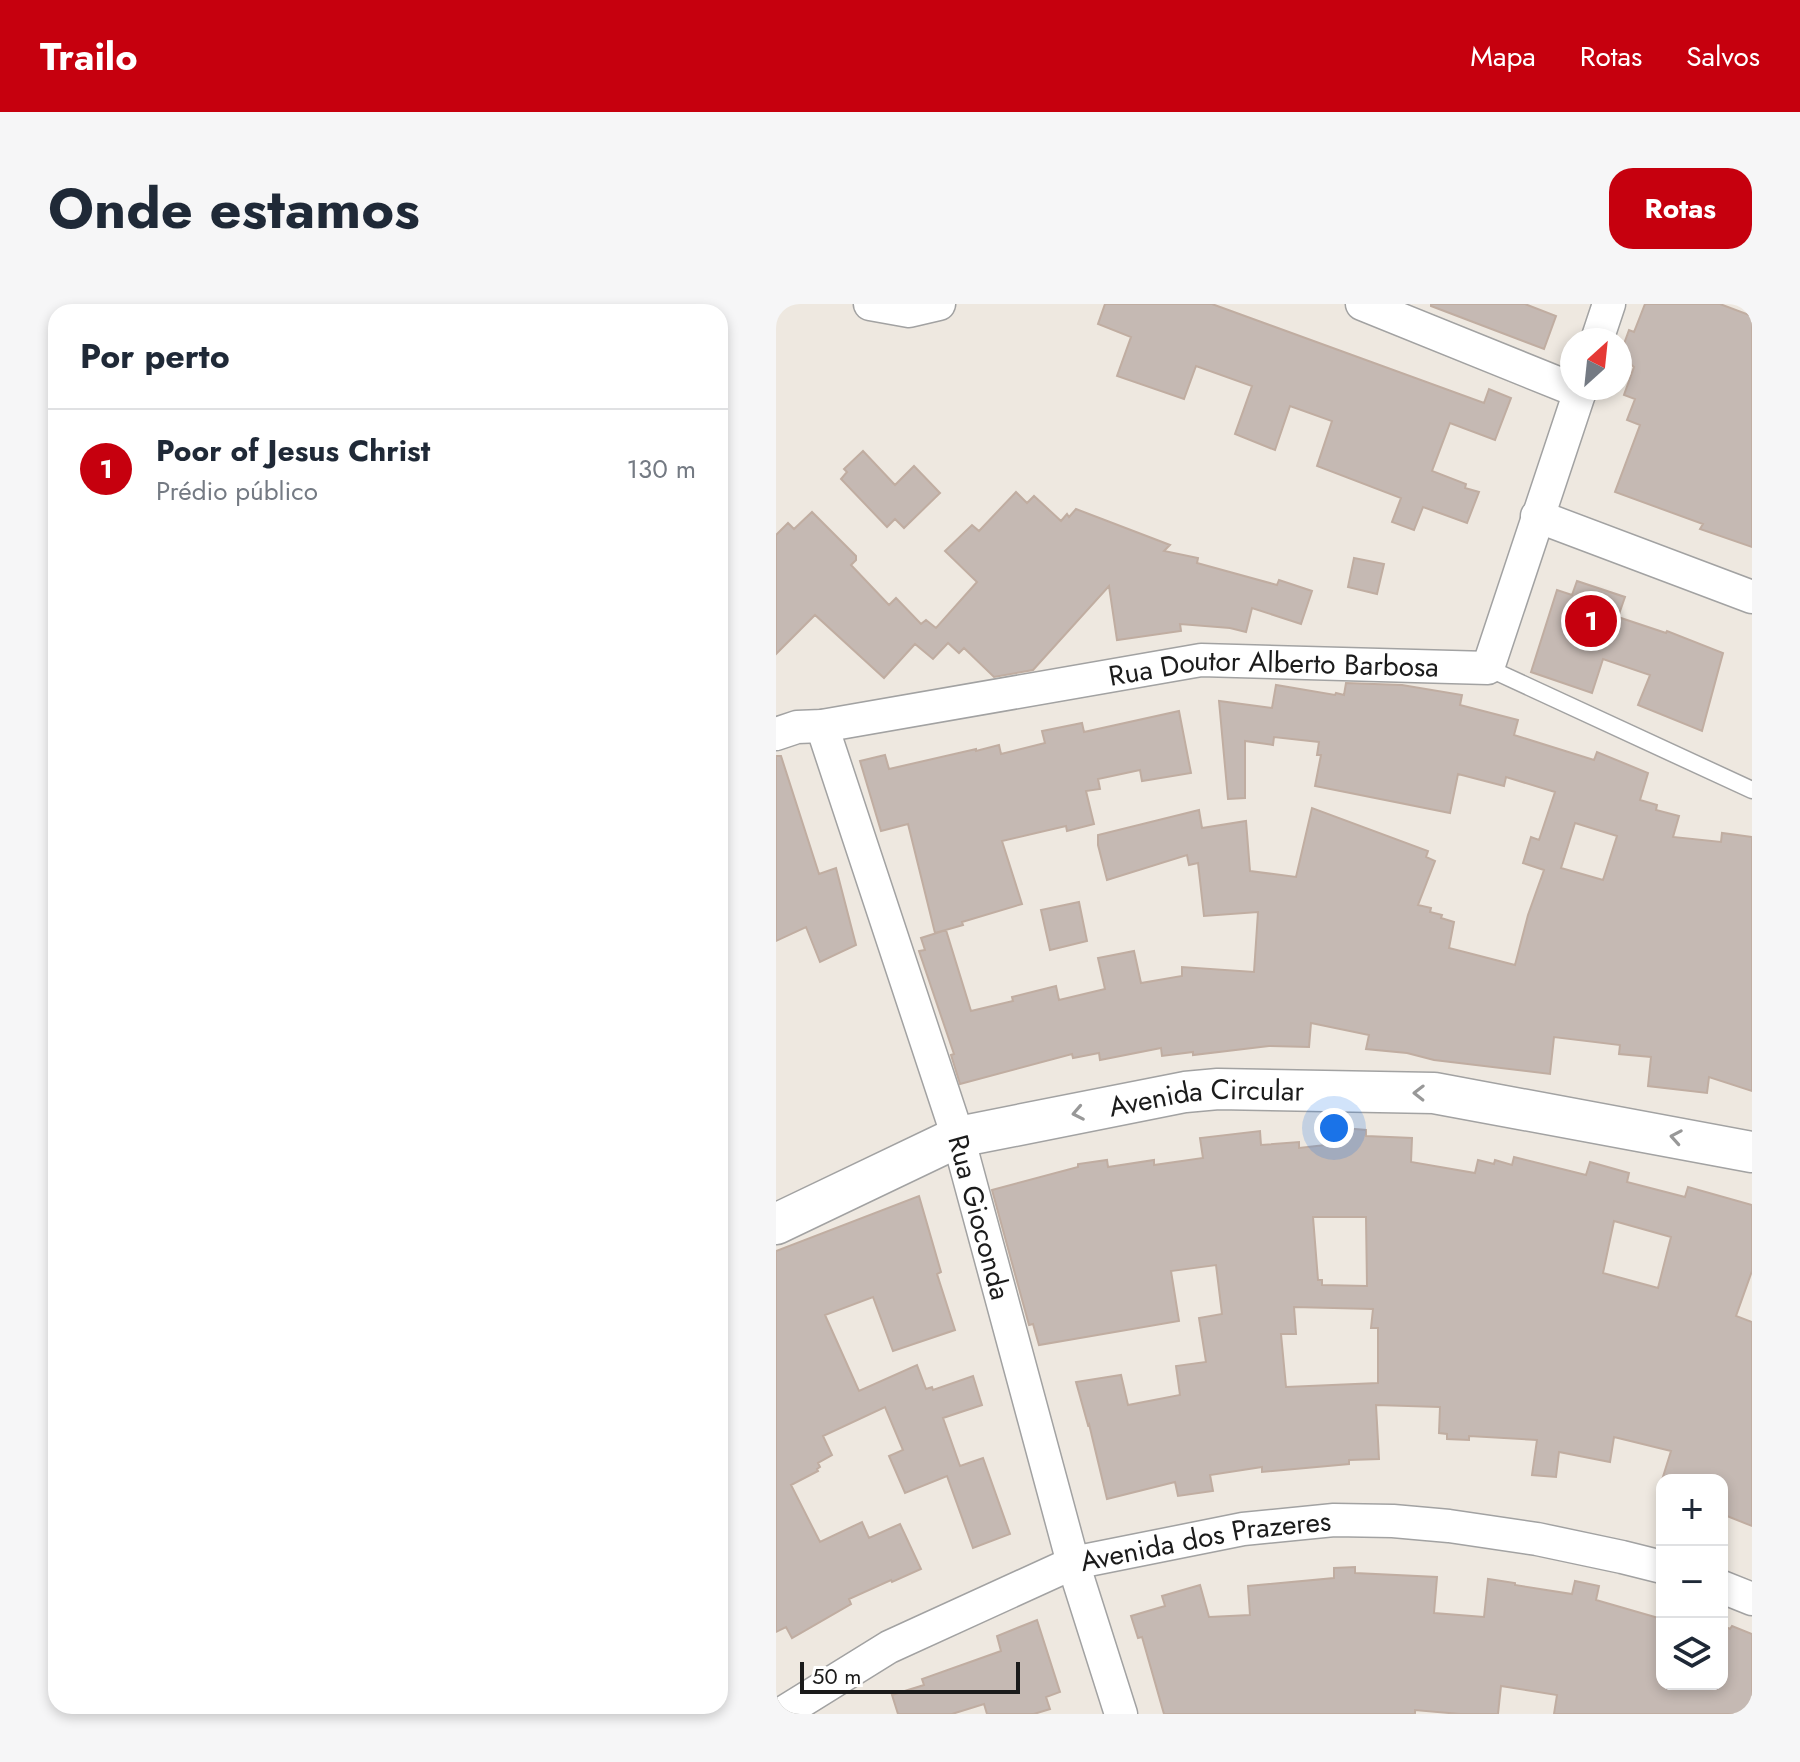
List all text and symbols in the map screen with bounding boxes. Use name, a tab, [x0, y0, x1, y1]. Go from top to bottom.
text: Trailo	[40, 29, 138, 84]
text: Mapa	[1470, 36, 1536, 77]
text: Rotas	[1580, 36, 1642, 77]
text: Salvos	[1686, 36, 1760, 77]
text: Onde estamos	[48, 168, 420, 249]
button: Rotas	[1609, 168, 1752, 249]
north arrow	[1560, 328, 1632, 400]
text: Por perto	[80, 332, 230, 381]
text: Poor of Jesus Christ	[156, 429, 430, 472]
text: 1	[99, 450, 113, 488]
text: 130 m	[626, 450, 696, 488]
text: Prédio público	[156, 472, 318, 510]
pin: 1	[1565, 591, 1617, 651]
street label: Rua Doutor Alberto Barbosa	[1105, 640, 1439, 697]
street label: Avenida Circular	[1105, 1069, 1305, 1128]
one-way arrow	[1412, 1084, 1425, 1102]
one-way arrow	[1071, 1104, 1084, 1121]
your location	[1314, 1108, 1354, 1148]
one-way arrow	[1669, 1129, 1682, 1146]
street label: Rua Gioconda	[937, 1130, 1021, 1304]
map controls	[1656, 1474, 1728, 1690]
button: +	[1656, 1474, 1728, 1546]
street label: Avenida dos Prazeres	[1077, 1500, 1333, 1582]
button: −	[1656, 1546, 1728, 1618]
button: layers	[1656, 1618, 1728, 1690]
scale bar	[800, 1658, 1020, 1694]
text: 50 m	[812, 1660, 861, 1692]

